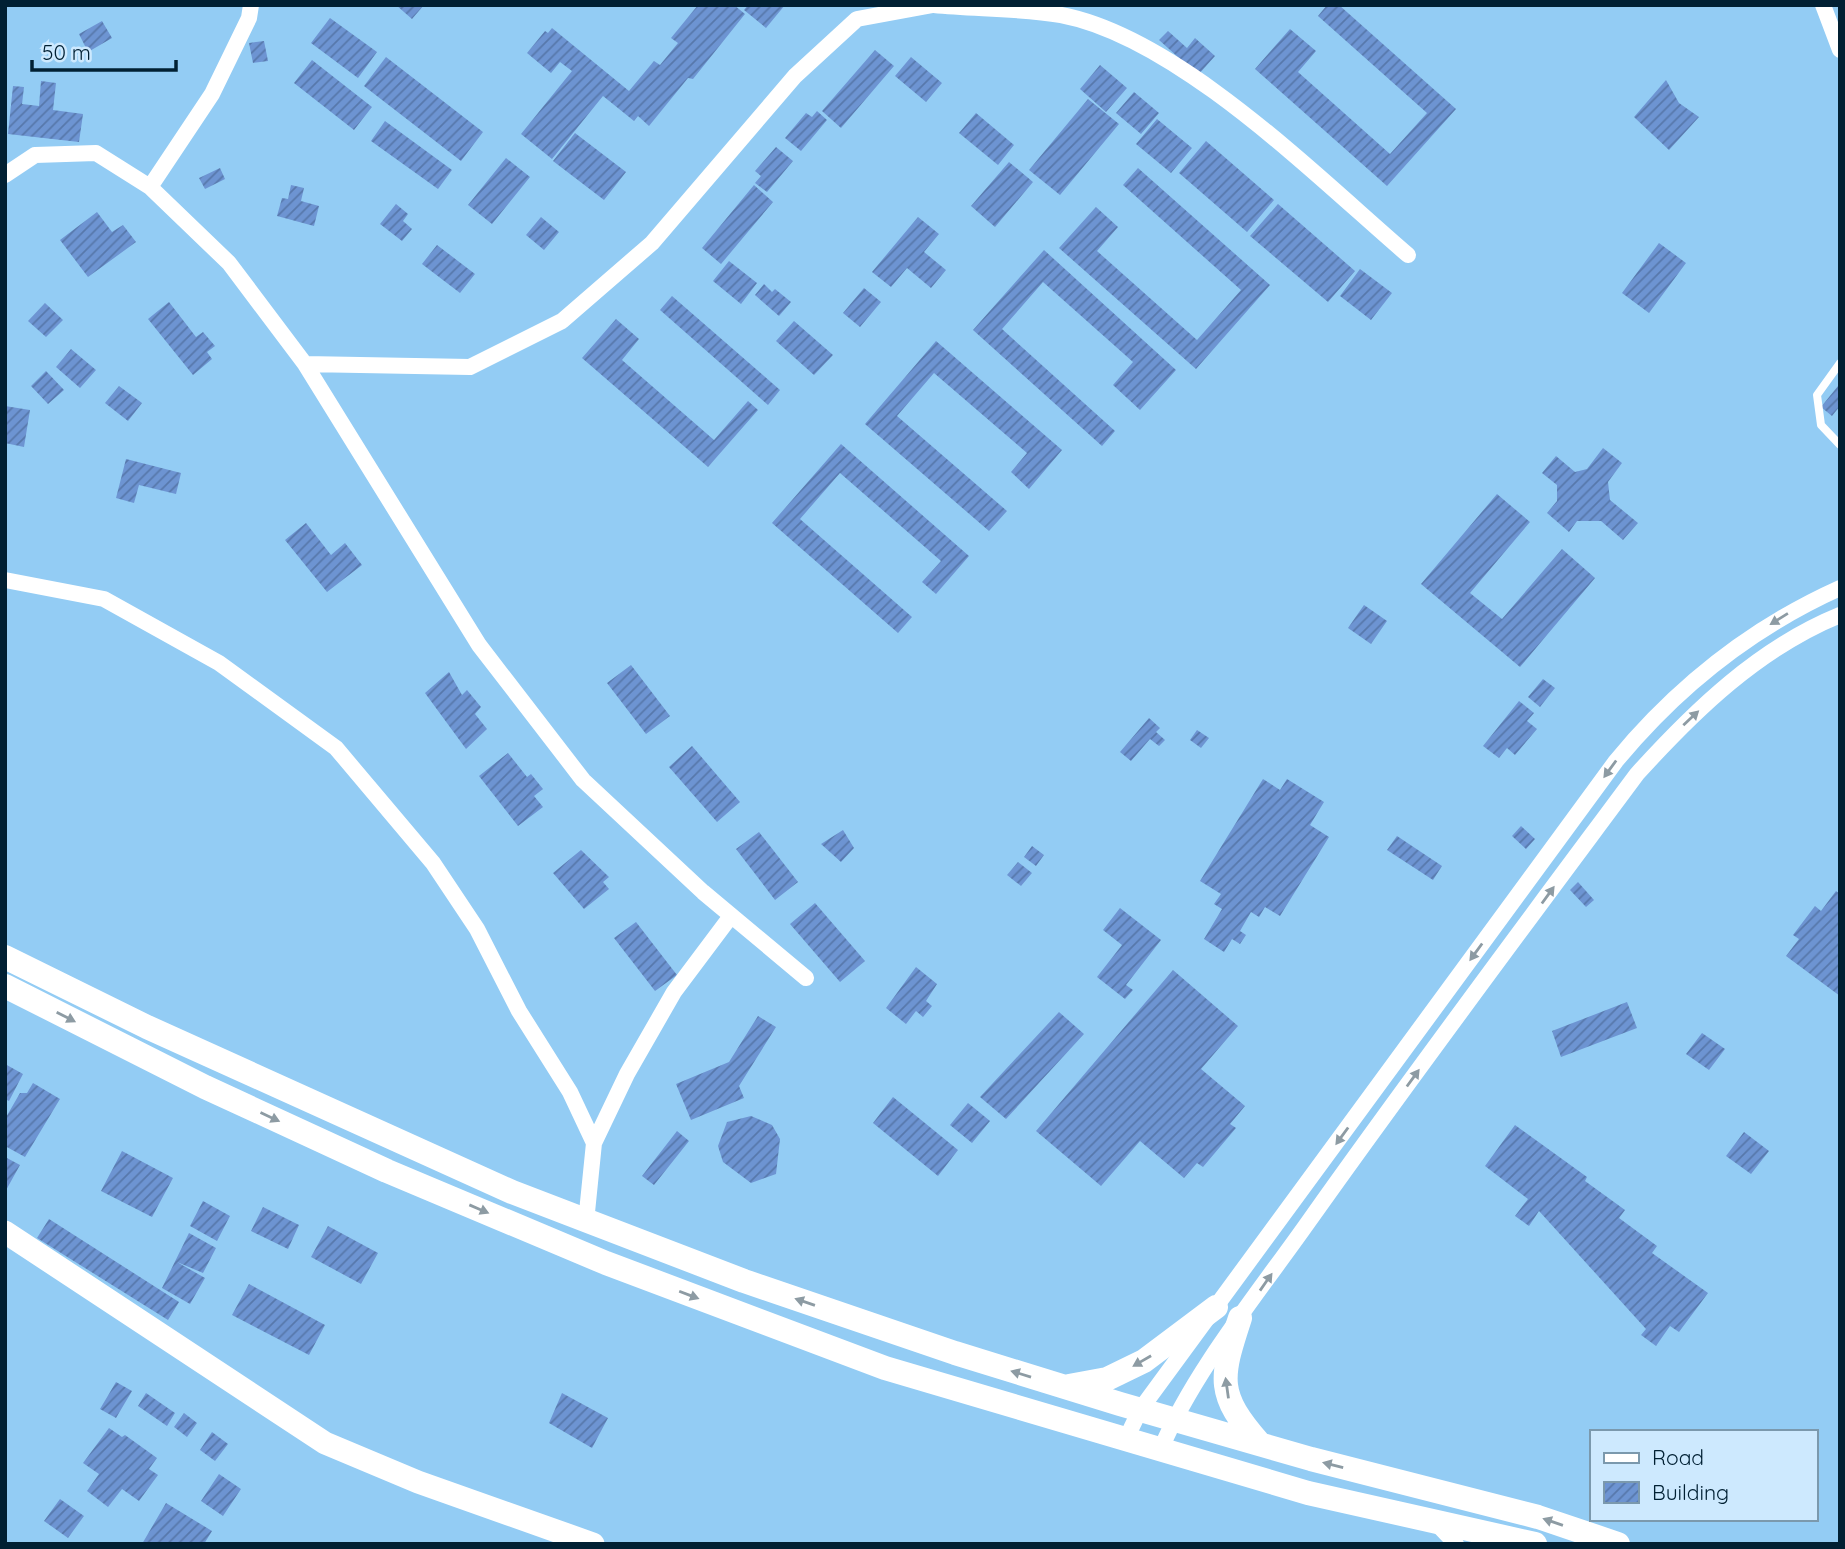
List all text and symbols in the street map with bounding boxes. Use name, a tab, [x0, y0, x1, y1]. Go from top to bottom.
scale bar	[32, 28, 175, 72]
text: 50 m	[42, 39, 91, 65]
one-way arrow	[1770, 612, 1789, 625]
one-way arrow	[1682, 709, 1699, 726]
one-way arrow	[1603, 759, 1617, 778]
one-way arrow	[1541, 885, 1555, 904]
one-way arrow	[1469, 943, 1483, 961]
one-way arrow	[56, 1012, 76, 1023]
one-way arrow	[1406, 1068, 1420, 1087]
one-way arrow	[260, 1112, 281, 1123]
one-way arrow	[1335, 1127, 1349, 1145]
one-way arrow	[468, 1204, 489, 1215]
one-way arrow	[1259, 1273, 1273, 1291]
one-way arrow	[679, 1289, 700, 1300]
one-way arrow	[794, 1296, 815, 1307]
one-way arrow	[1132, 1355, 1151, 1367]
one-way arrow	[1010, 1368, 1031, 1378]
one-way arrow	[1222, 1377, 1233, 1399]
legend	[1590, 1430, 1817, 1521]
text: Road	[1652, 1444, 1704, 1470]
one-way arrow	[1322, 1459, 1344, 1470]
text: Building	[1652, 1479, 1729, 1505]
one-way arrow	[1543, 1516, 1564, 1527]

